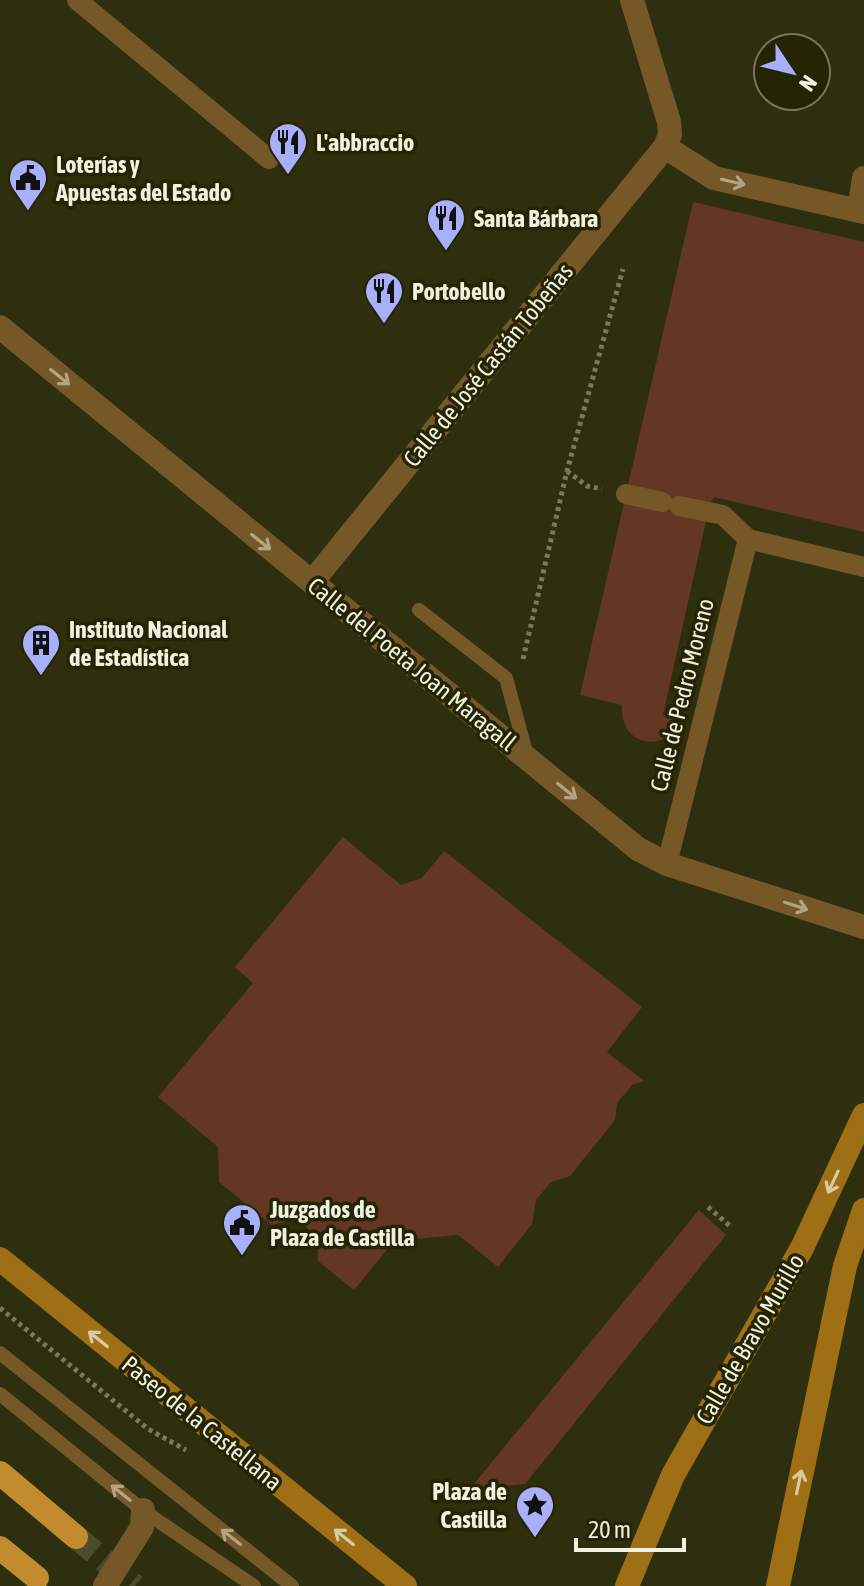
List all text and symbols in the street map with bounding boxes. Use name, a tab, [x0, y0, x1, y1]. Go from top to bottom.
north arrow	[752, 32, 832, 112]
text: N	[794, 71, 823, 96]
restaurant icon: L'abbraccio	[267, 121, 309, 176]
place label: L'abbraccio	[316, 129, 414, 156]
place label: Loterías y Apuestas del Estado	[55, 151, 231, 206]
public building icon: Loterías y Apuestas del Estado	[7, 157, 49, 212]
one-way arrow	[720, 175, 746, 190]
restaurant icon: Santa Bárbara	[425, 197, 467, 252]
place label: Santa Bárbara	[474, 205, 598, 232]
street label: Calle de José Castán Tobeñas	[398, 258, 578, 472]
restaurant icon: Portobello	[363, 270, 405, 325]
place label: Portobello	[412, 278, 506, 305]
one-way arrow	[49, 368, 70, 386]
one-way arrow	[250, 533, 271, 550]
street label: Calle del Poeta Joan Maragall	[303, 572, 522, 757]
street label: Calle de Pedro Moreno	[645, 596, 719, 794]
place label: Instituto Nacional de Estadística	[69, 616, 228, 671]
building icon: Instituto Nacional de Estadística	[20, 622, 62, 677]
one-way arrow	[556, 782, 577, 800]
one-way arrow	[784, 899, 809, 914]
one-way arrow	[825, 1169, 840, 1193]
place label: Juzgados de Plaza de Castilla	[269, 1196, 415, 1251]
public building icon: Juzgados de Plaza de Castilla	[221, 1202, 263, 1257]
street label: Calle de Bravo Murillo	[690, 1249, 810, 1429]
one-way arrow	[88, 1330, 109, 1348]
street label: Paseo de la Castellana	[117, 1350, 287, 1496]
one-way arrow	[793, 1470, 808, 1495]
place label: Plaza de Castilla	[432, 1478, 507, 1533]
one-way arrow	[112, 1484, 132, 1502]
place icon: Plaza de Castilla	[514, 1484, 556, 1539]
scale bar	[576, 1502, 684, 1552]
text: 20 m	[588, 1516, 631, 1543]
one-way arrow	[221, 1528, 242, 1546]
one-way arrow	[334, 1528, 355, 1546]

